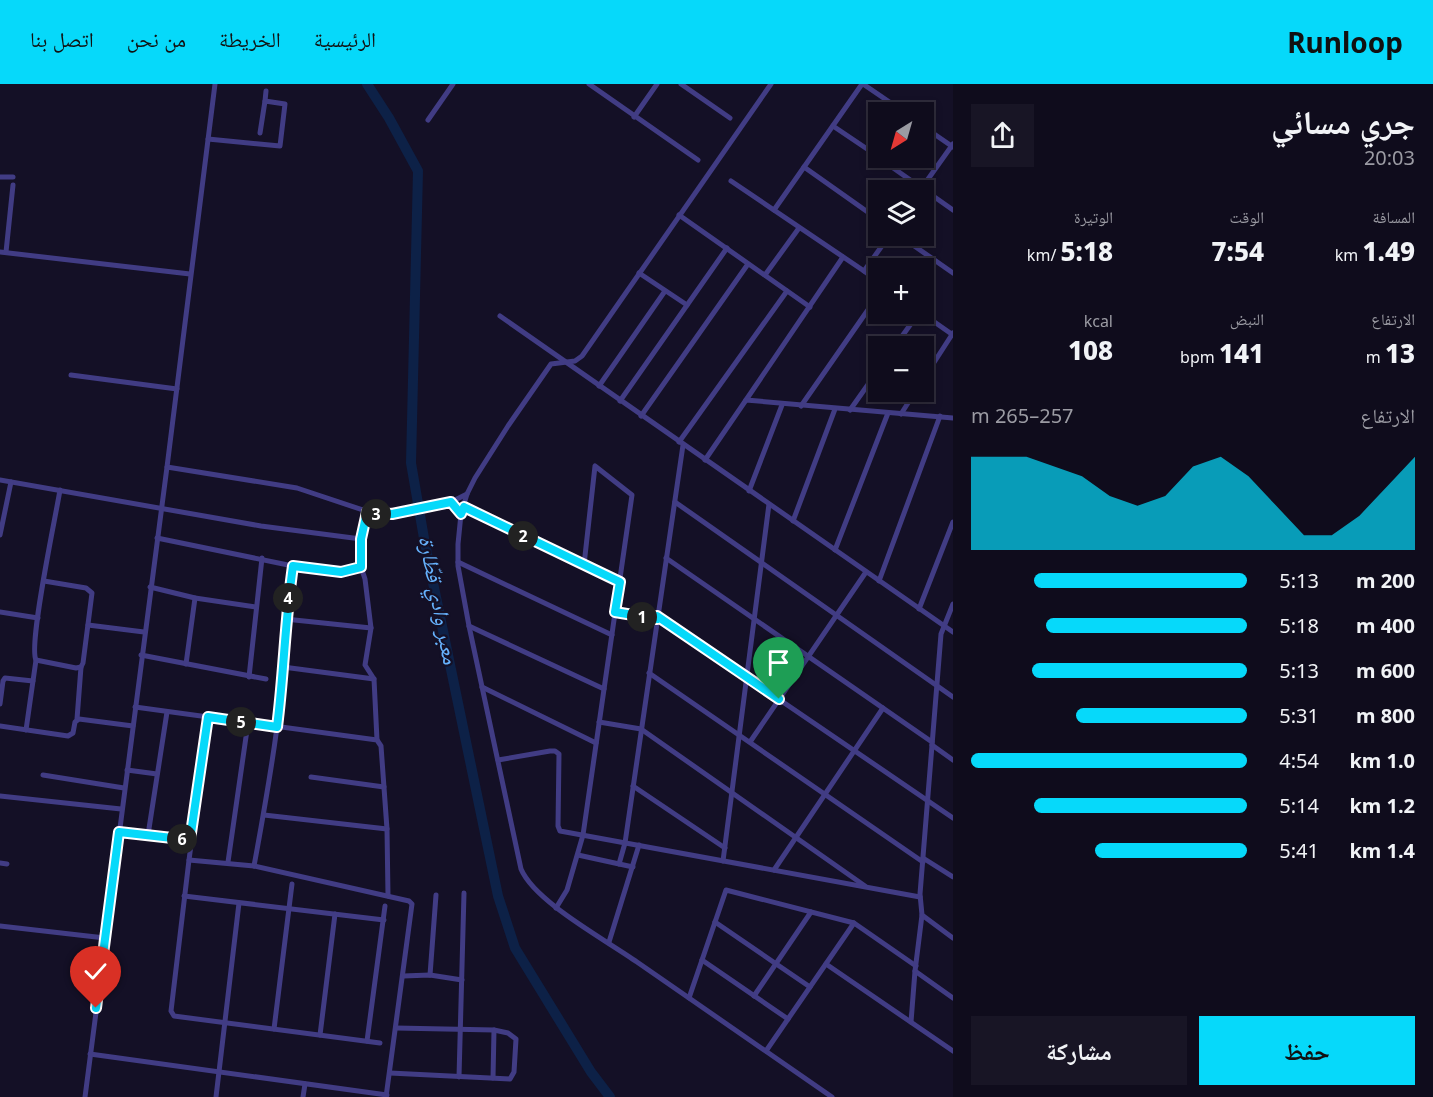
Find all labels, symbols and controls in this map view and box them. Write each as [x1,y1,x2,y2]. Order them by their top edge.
text: Runloop [1287,23,1403,61]
text: اتصل بنا [30,25,94,53]
text: من نحن [127,25,186,53]
text: الخريطة [219,25,281,53]
text: الرئيسية [314,25,376,53]
text: جري مسائي [1271,99,1415,144]
north arrow [868,102,934,168]
map controls [868,102,934,402]
button: share [971,104,1034,167]
text: 20:03 [1364,144,1415,171]
button: layers [868,180,934,246]
text: الوتيرة [1074,206,1113,228]
text: الوقت [1230,206,1264,228]
text: المسافة [1373,206,1415,228]
text: 5:18 [1061,233,1113,269]
text: 7:54 [1212,233,1264,269]
text: 1.49 [1363,233,1415,269]
text: /km [1027,244,1061,266]
text: km [1335,244,1363,266]
button: + [868,258,934,324]
text: النبض [1230,308,1264,330]
text: الارتفاع [1371,308,1415,330]
text: kcal [1084,310,1113,332]
text: 108 [1068,332,1113,368]
text: 141 [1219,335,1264,371]
text: 13 [1385,335,1415,371]
button: − [868,336,934,402]
text: bpm [1180,346,1219,368]
text: m [1366,346,1385,368]
text: 257–265 m [971,402,1074,429]
text: الارتفاع [1360,402,1415,429]
pin: 3 [361,499,391,529]
text: 3 [371,503,381,525]
pin: 2 [508,521,538,551]
text: 2 [518,525,528,547]
water label: معبر وادي قطّارة [409,533,467,667]
text: 5:13 [1279,567,1319,594]
text: 200 m [1356,567,1415,594]
pin: 4 [273,583,303,613]
text: 4 [283,587,293,609]
pin: 1 [627,602,657,632]
text: 1 [637,606,647,628]
text: 5:18 [1279,612,1319,639]
text: 400 m [1356,612,1415,639]
pin [753,637,804,699]
icon: arrive [762,646,795,679]
text: 5:13 [1279,657,1319,684]
text: 600 m [1356,657,1415,684]
text: 5:31 [1279,702,1319,729]
text: 800 m [1356,702,1415,729]
pin: 5 [226,707,256,737]
text: 5 [236,711,246,733]
text: 4:54 [1279,747,1319,774]
text: 1.0 km [1349,747,1415,774]
text: 5:14 [1279,792,1319,819]
text: 1.2 km [1349,792,1415,819]
pin: 6 [167,824,197,854]
text: 6 [177,828,187,850]
text: 5:41 [1279,837,1319,864]
text: 1.4 km [1349,837,1415,864]
pin [70,946,121,1008]
icon: check [79,955,112,988]
button: مشاركة [971,1016,1187,1085]
button: حفظ [1199,1016,1415,1085]

